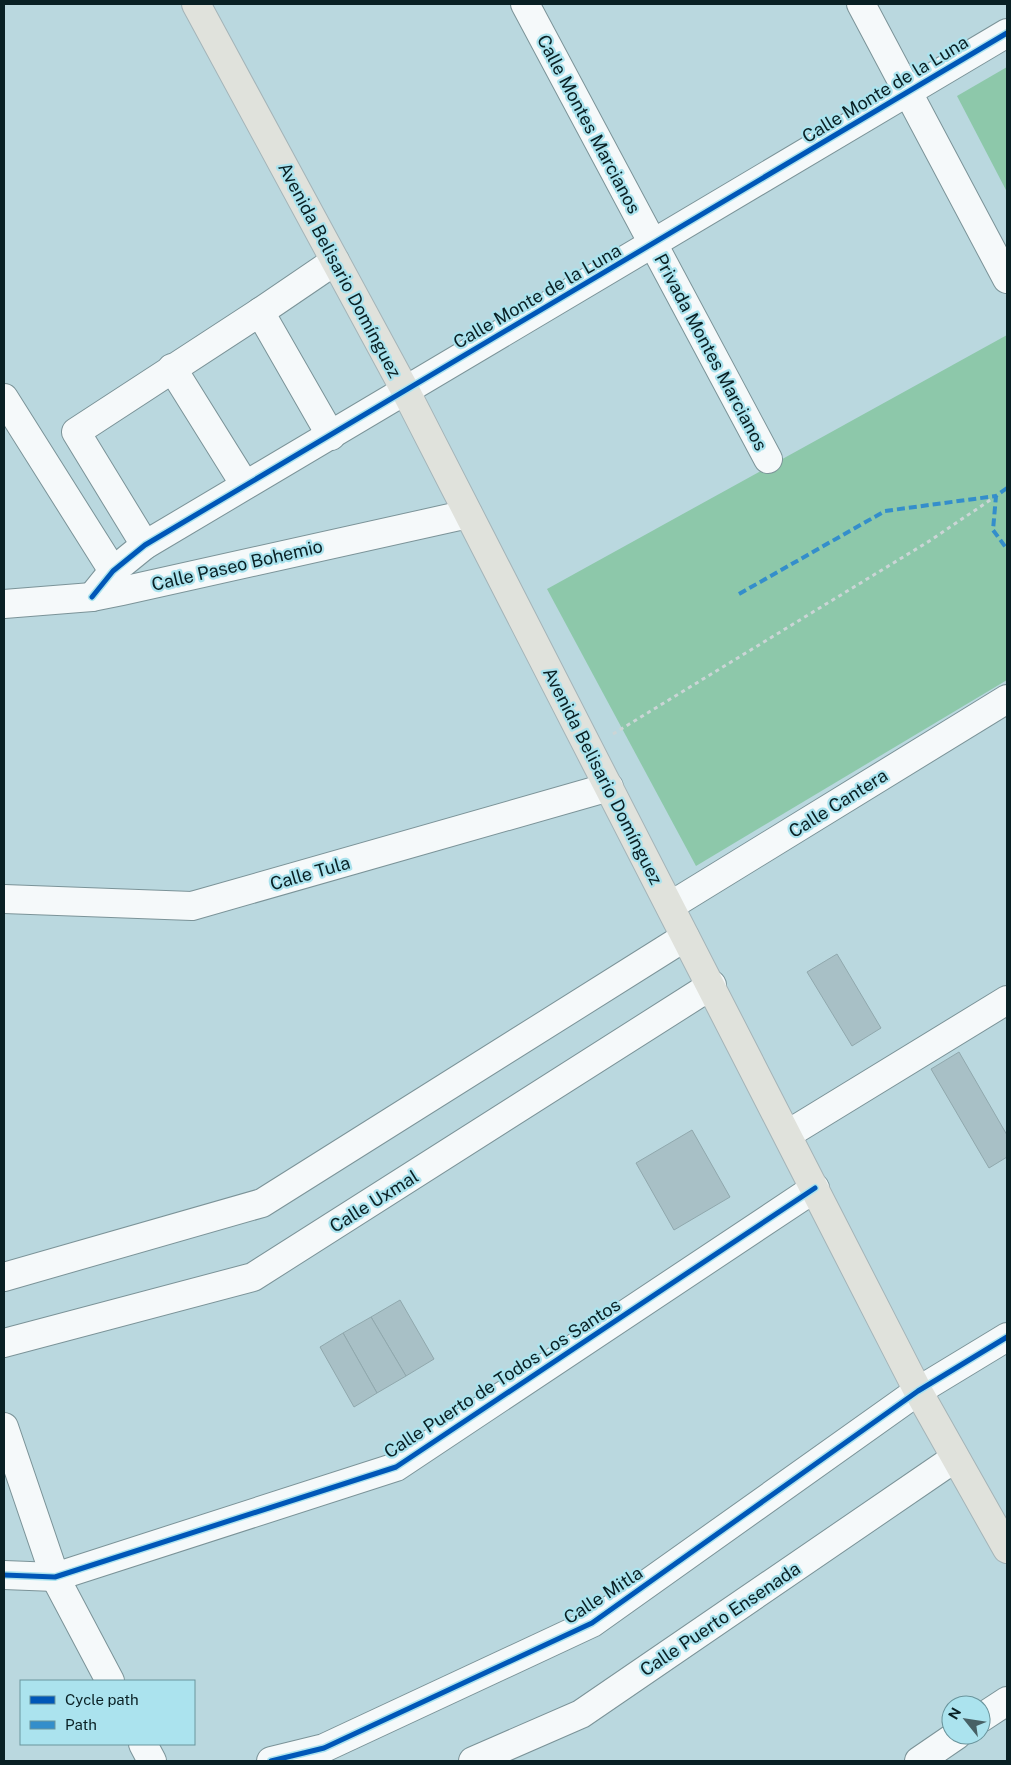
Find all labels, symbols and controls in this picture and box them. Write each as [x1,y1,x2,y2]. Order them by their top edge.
street label: Calle Montes Marcianos [533,31,645,217]
street label: Calle Monte de la Luna [798,31,972,147]
street label: Avenida Belisario Domínguez [274,159,406,381]
street label: Calle Monte de la Luna [449,239,625,353]
street label: Privada Montes Marcianos [650,250,772,454]
street label: Calle Paseo Bohemio [149,535,325,595]
street label: Avenida Belisario Domínguez [539,664,667,888]
street label: Calle Cantera [785,764,891,842]
street label: Calle Tula [267,852,353,894]
street label: Calle Uxmal [326,1165,422,1237]
street label: Calle Puerto de Todos Los Santos [380,1294,624,1462]
street label: Calle Puerto Ensenada [636,1558,804,1680]
street label: Calle Mitla [560,1562,646,1628]
legend [20,1680,195,1745]
text: Cycle path [65,1691,139,1708]
north arrow [941,1695,991,1745]
text: N [945,1705,964,1722]
text: Path [65,1716,97,1733]

